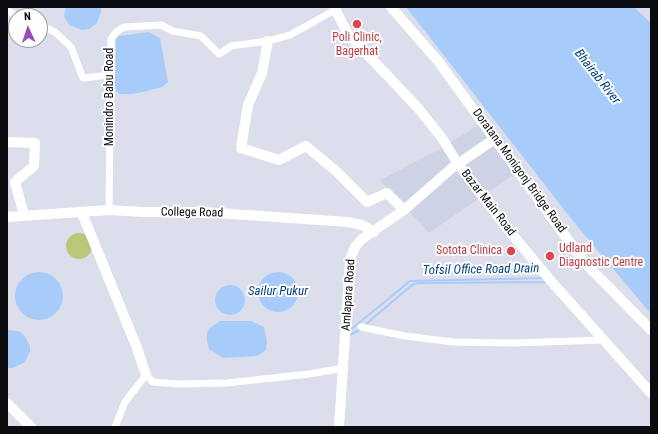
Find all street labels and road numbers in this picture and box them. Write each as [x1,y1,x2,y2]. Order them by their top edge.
street label: Monindro Babu Road [103,48,117,146]
street label: Doratana Monigonj Bridge Road [469,106,569,236]
street label: Bazar Main Road [458,167,518,239]
street label: College Road [161,205,223,221]
street label: Amlapara Road [339,259,359,331]

